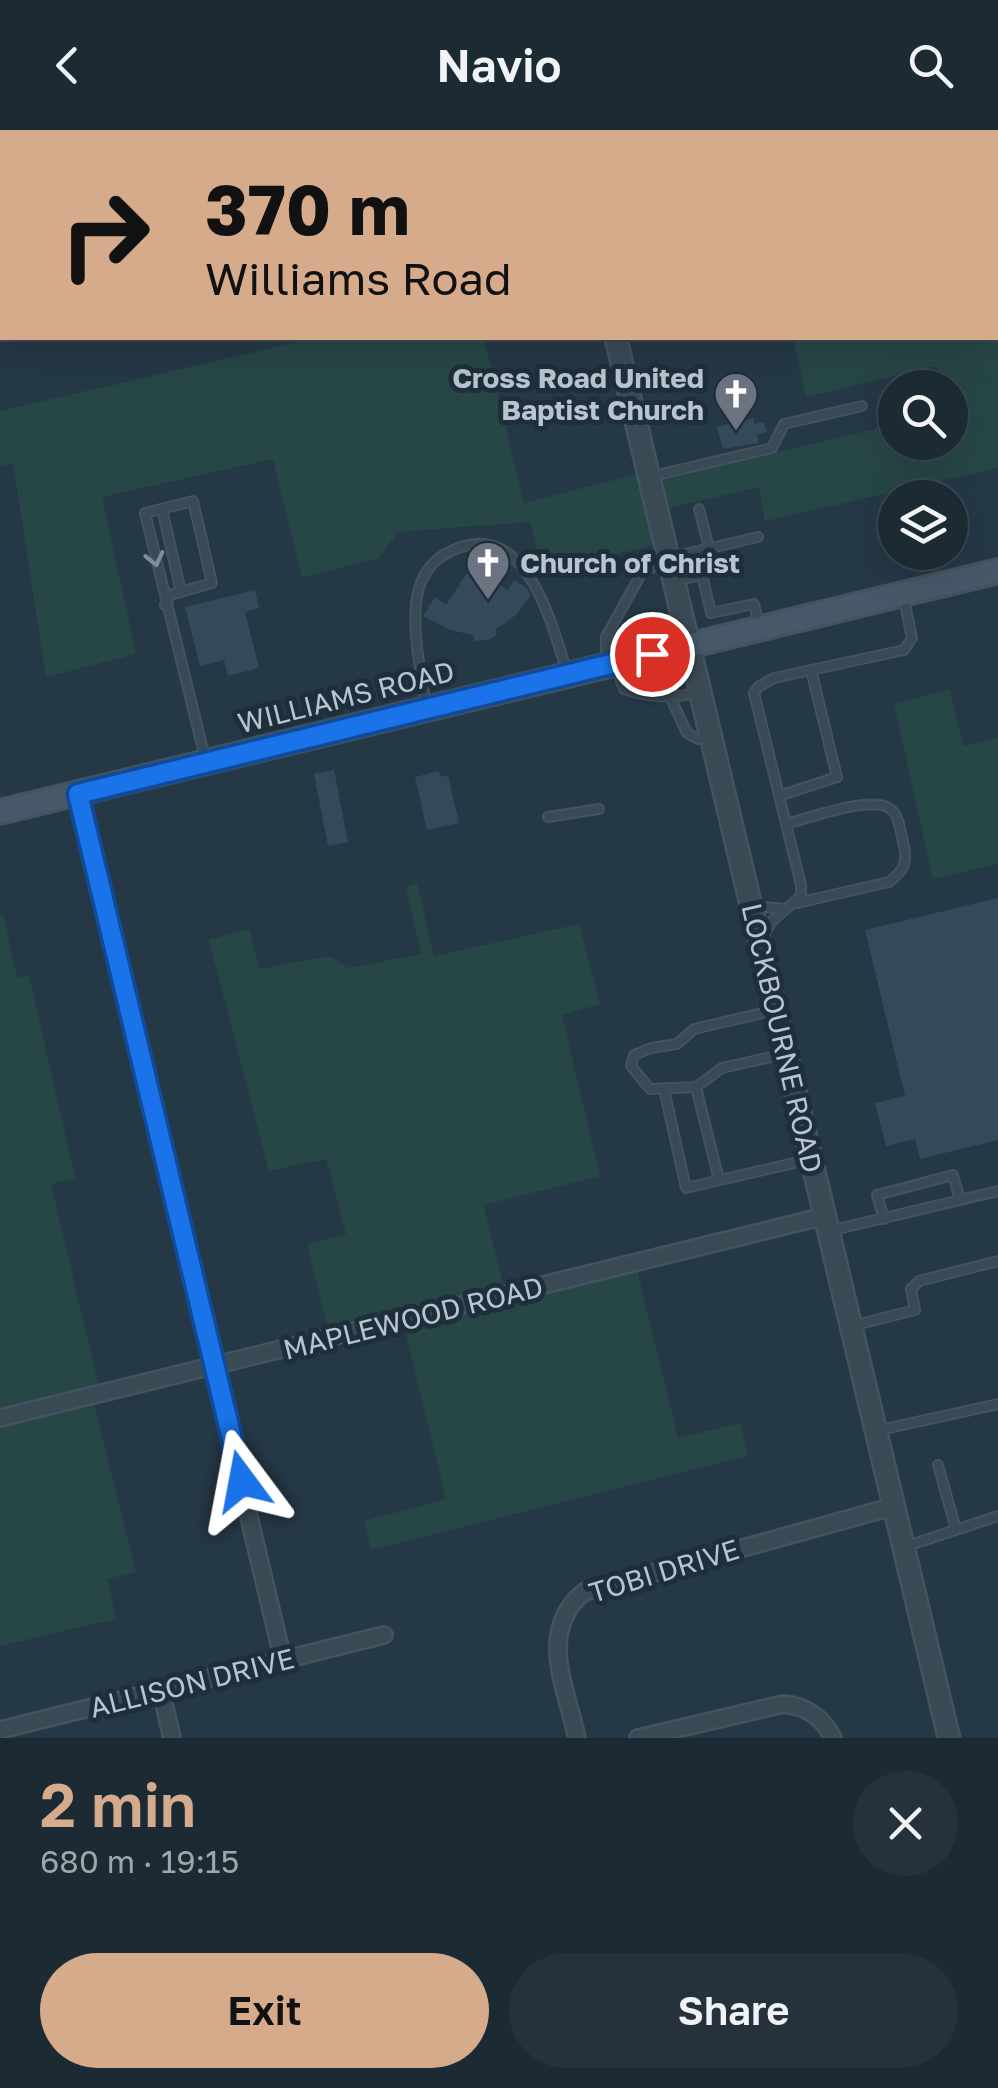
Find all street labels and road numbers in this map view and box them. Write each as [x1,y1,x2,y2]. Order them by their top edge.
street label: WILLIAMS ROAD [234,654,457,739]
street label: LOCKBOURNE ROAD [735,900,830,1176]
street label: MAPLEWOOD ROAD [280,1269,546,1366]
street label: TOBI DRIVE [585,1532,743,1609]
street label: ALLISON DRIVE [86,1641,298,1724]

